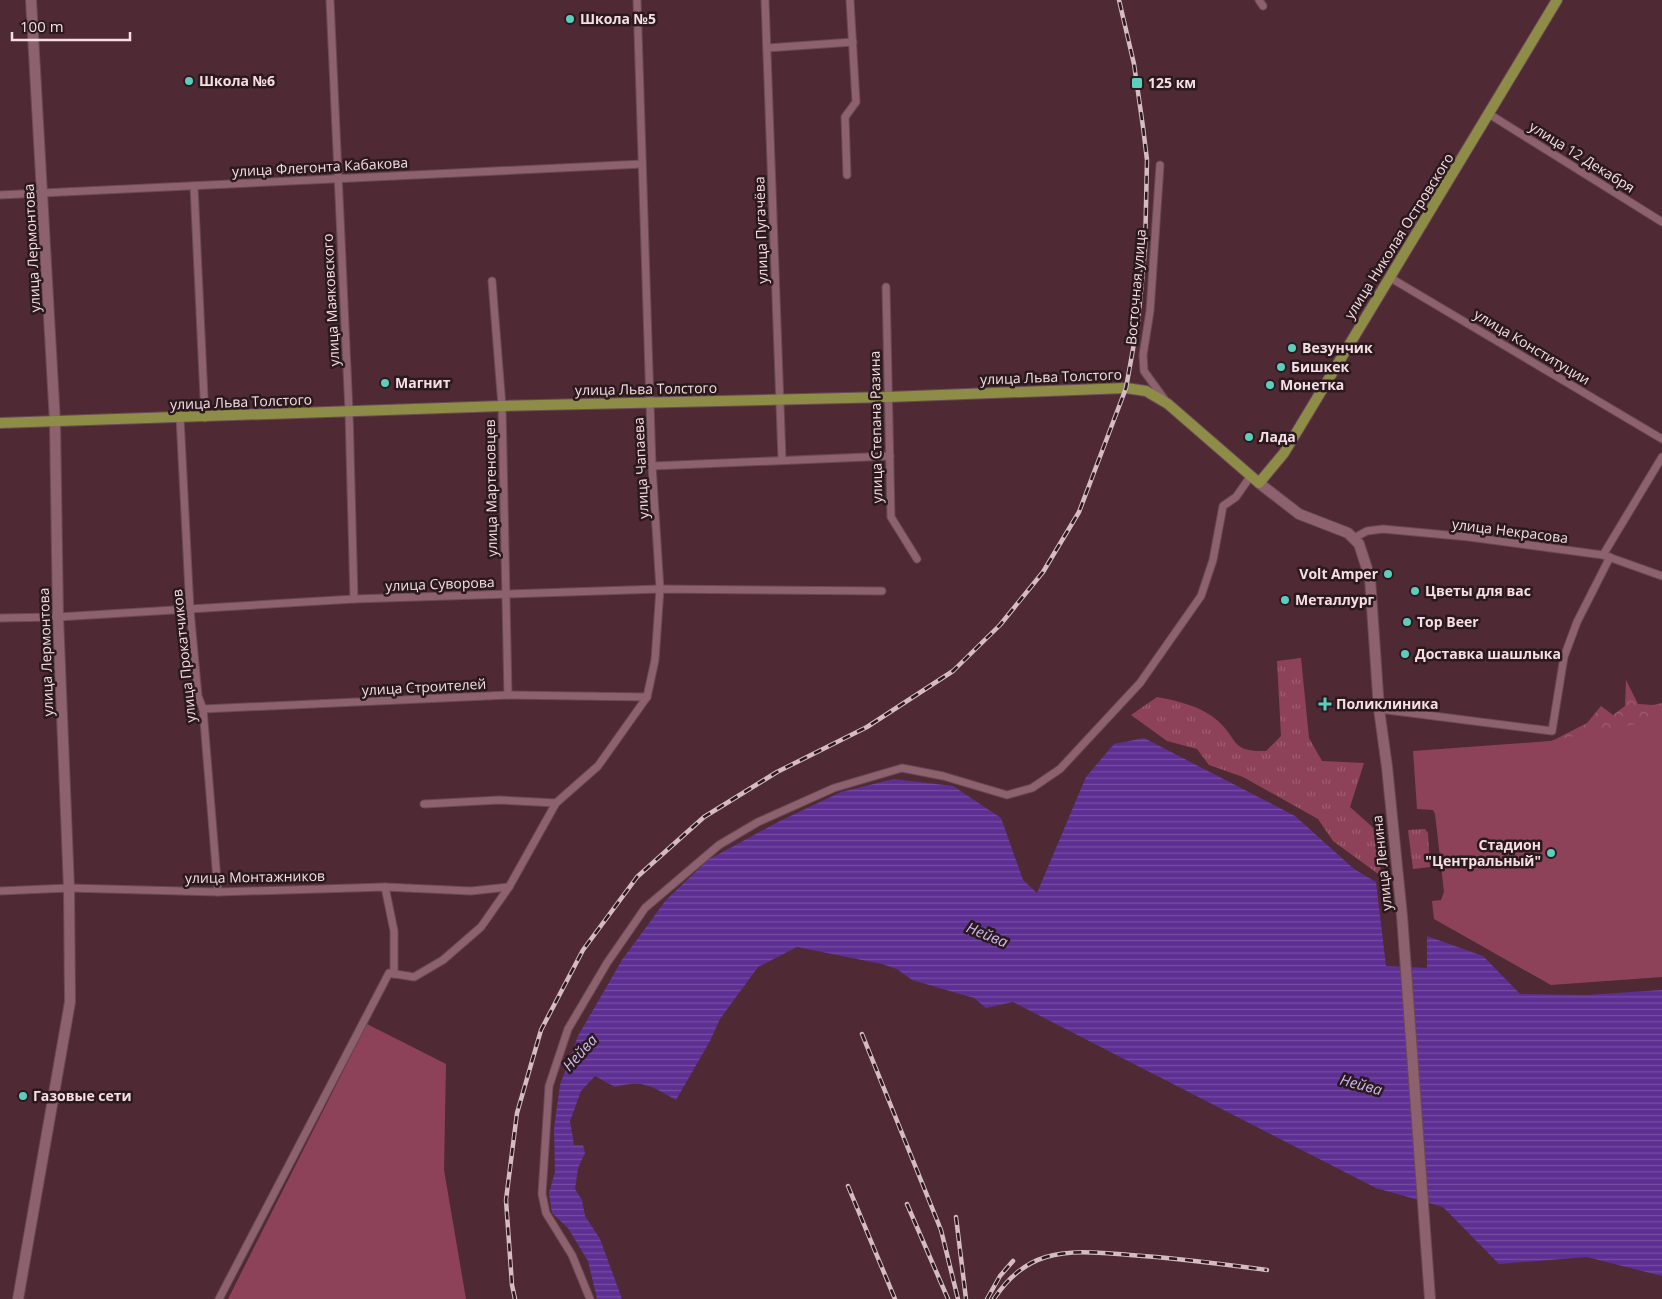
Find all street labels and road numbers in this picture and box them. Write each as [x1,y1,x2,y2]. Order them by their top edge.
street label: улица 12 Декабря [1526,116,1639,197]
street label: улица Николая Островского [1340,149,1458,322]
street label: улица Флегонта Кабакова [231,152,409,181]
street label: улица Пугачёва [749,176,772,284]
street label: улица Лермонтова [19,183,44,313]
street label: Восточная улица [1121,228,1150,346]
street label: улица Маяковского [318,233,343,367]
street label: улица Конституции [1471,304,1594,389]
street label: улица Степана Разина [865,351,886,503]
street label: улица Льва Толстого [980,365,1122,388]
street label: улица Льва Толстого [575,378,717,399]
street label: улица Льва Толстого [170,390,312,413]
street label: улица Чапаева [628,417,653,519]
street label: улица Мартеновцев [480,419,501,557]
street label: улица Некрасова [1451,514,1569,547]
street label: улица Суворова [385,572,495,595]
street label: улица Лермонтова [34,587,57,717]
street label: улица Прокатчиков [167,588,200,724]
street label: улица Строителей [361,674,487,699]
street label: улица Ленина [1367,814,1396,912]
street label: улица Монтажников [185,866,325,887]

